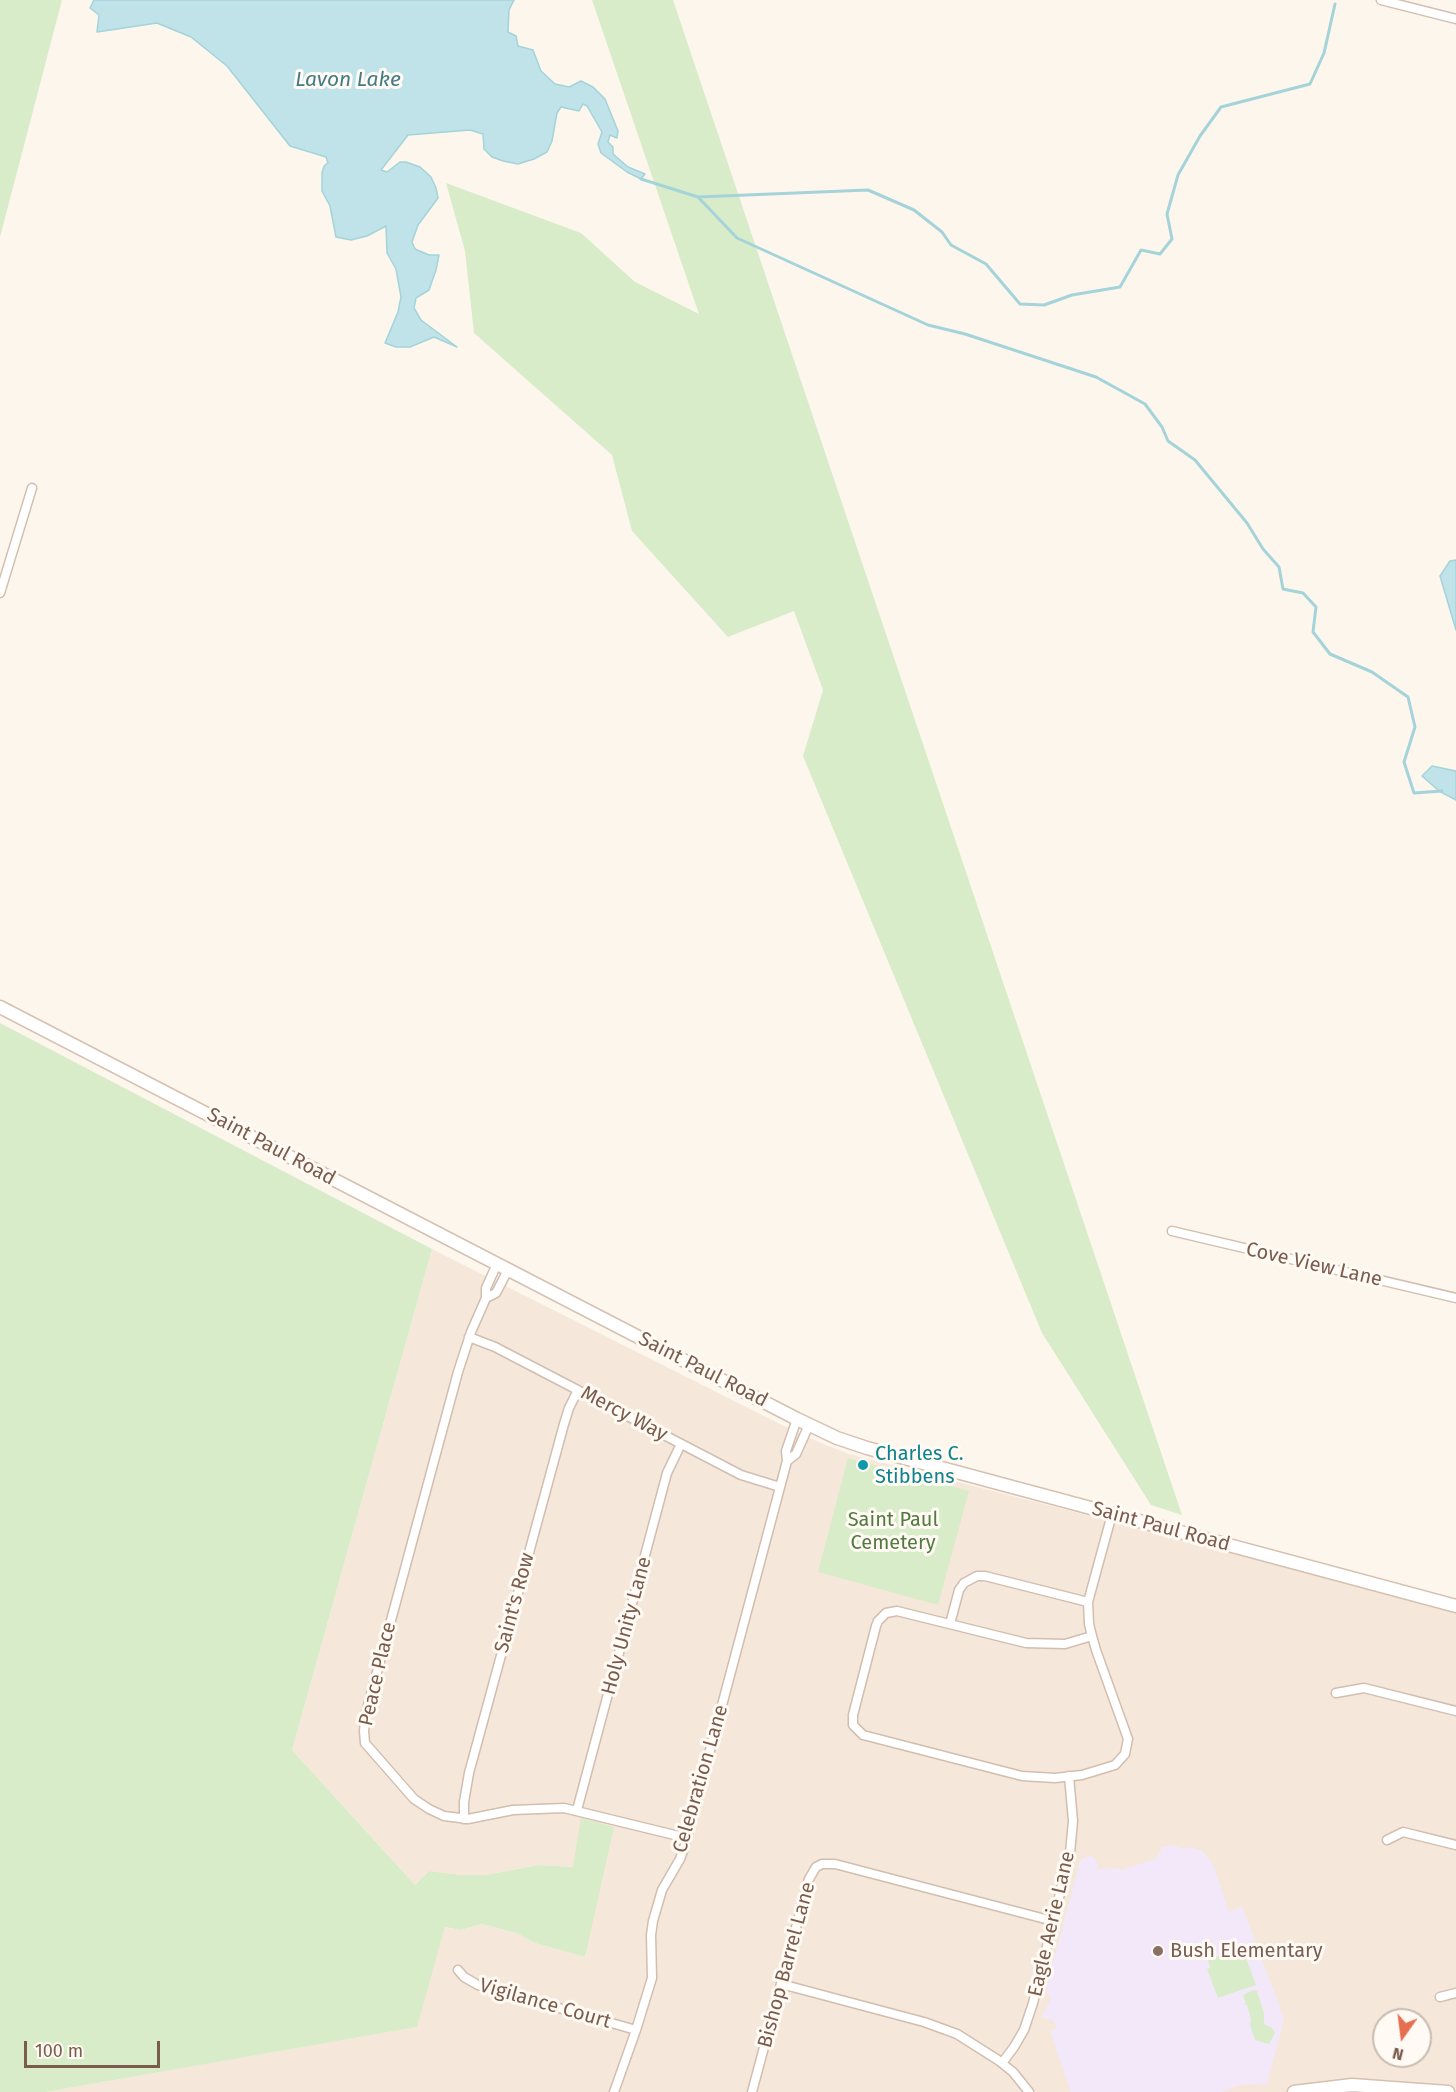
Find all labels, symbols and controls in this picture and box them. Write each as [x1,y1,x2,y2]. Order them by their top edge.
water label: Lavon Lake [295,67,401,93]
street label: Saint Paul Road [203,1103,339,1191]
street label: Cove View Lane [1244,1238,1384,1292]
street label: Saint Paul Road [634,1327,772,1413]
street label: Mercy Way [577,1381,671,1447]
place label: Charles C. Stibbens [875,1442,964,1489]
marker: Charles C. Stibbens [856,1458,870,1472]
street label: Saint Paul Road [1089,1497,1233,1557]
park label: Saint Paul Cemetery [848,1508,938,1555]
street label: Saint's Row [490,1550,540,1656]
street label: Holy Unity Lane [597,1554,657,1698]
street label: Peace Place [354,1620,402,1728]
street label: Celebration Lane [668,1702,734,1856]
street label: Eagle Aerie Lane [1024,1849,1080,1999]
street label: Bishop Barrel Lane [753,1879,821,2051]
place label: Bush Elementary [1170,1939,1323,1963]
marker: Bush Elementary [1151,1944,1165,1958]
street label: Vigilance Court [477,1974,613,2034]
north arrow [1372,2008,1432,2068]
scale bar [27,2029,164,2067]
text: 100 m [35,2040,83,2062]
text: N [1391,2044,1405,2065]

